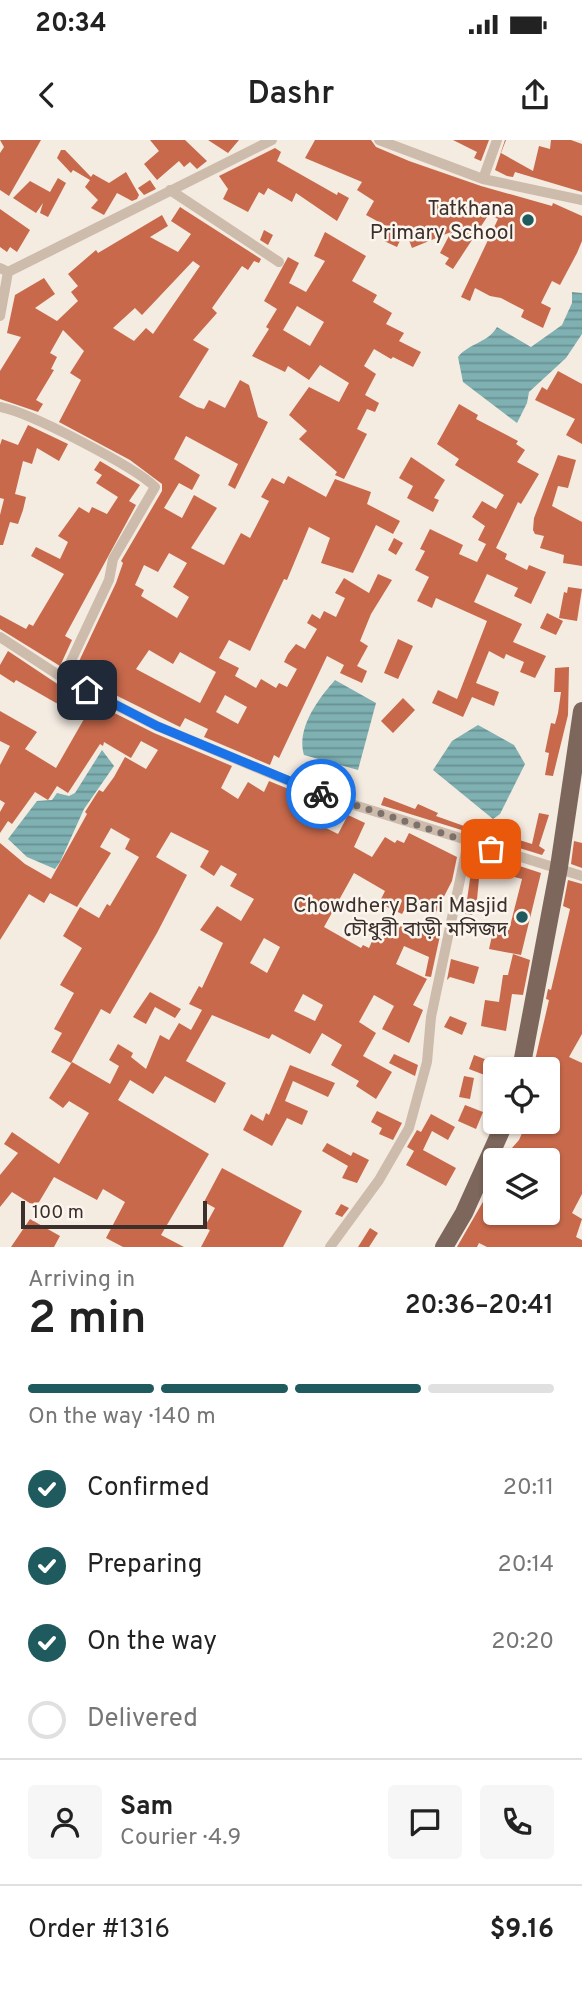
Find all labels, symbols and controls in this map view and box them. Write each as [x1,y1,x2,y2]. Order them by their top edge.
text: 20:34 [35,8,107,41]
text: Dashr [248,75,334,115]
icon: back [28,76,66,114]
icon: share [516,76,554,114]
place label: Tatkhana Primary School [370,196,514,247]
marker: Tatkhana Primary School [520,212,536,228]
pin [57,660,117,720]
icon: home [68,671,106,709]
courier [286,759,356,829]
icon: bike [302,775,340,813]
pin [461,819,521,879]
icon: bag [472,830,510,868]
place label: Chowdhery Bari Masjid চৌধুরী বাড়ী মসিজদ [293,893,508,944]
marker: Chowdhery Bari Masjid চৌধুরী বাড়ী মসিজদ [514,909,530,925]
map controls [483,1057,560,1225]
button: locate [483,1057,560,1134]
button: layers [483,1148,560,1225]
scale bar [21,1198,206,1230]
text: 100 m [32,1201,84,1225]
text: Arriving in [28,1266,135,1295]
text: 20:36–20:41 [405,1290,554,1323]
text: 2 min [28,1291,147,1350]
text: On the way · 140 m [28,1403,216,1432]
icon: check [28,1470,66,1508]
text: Confirmed [87,1472,210,1505]
text: 20:11 [503,1474,554,1503]
icon: check [28,1547,66,1585]
text: Preparing [87,1549,202,1582]
text: 20:14 [498,1551,554,1580]
icon: check [28,1624,66,1662]
text: On the way [87,1626,217,1659]
text: 20:20 [491,1628,554,1657]
text: Delivered [87,1703,198,1736]
button: person [28,1785,102,1859]
button: chat [388,1785,462,1859]
button: phone [480,1785,554,1859]
text: Sam [120,1791,173,1824]
text: Courier · 4.9 [120,1824,241,1853]
text: Order #1316 [28,1914,170,1947]
text: $9.16 [490,1914,554,1947]

